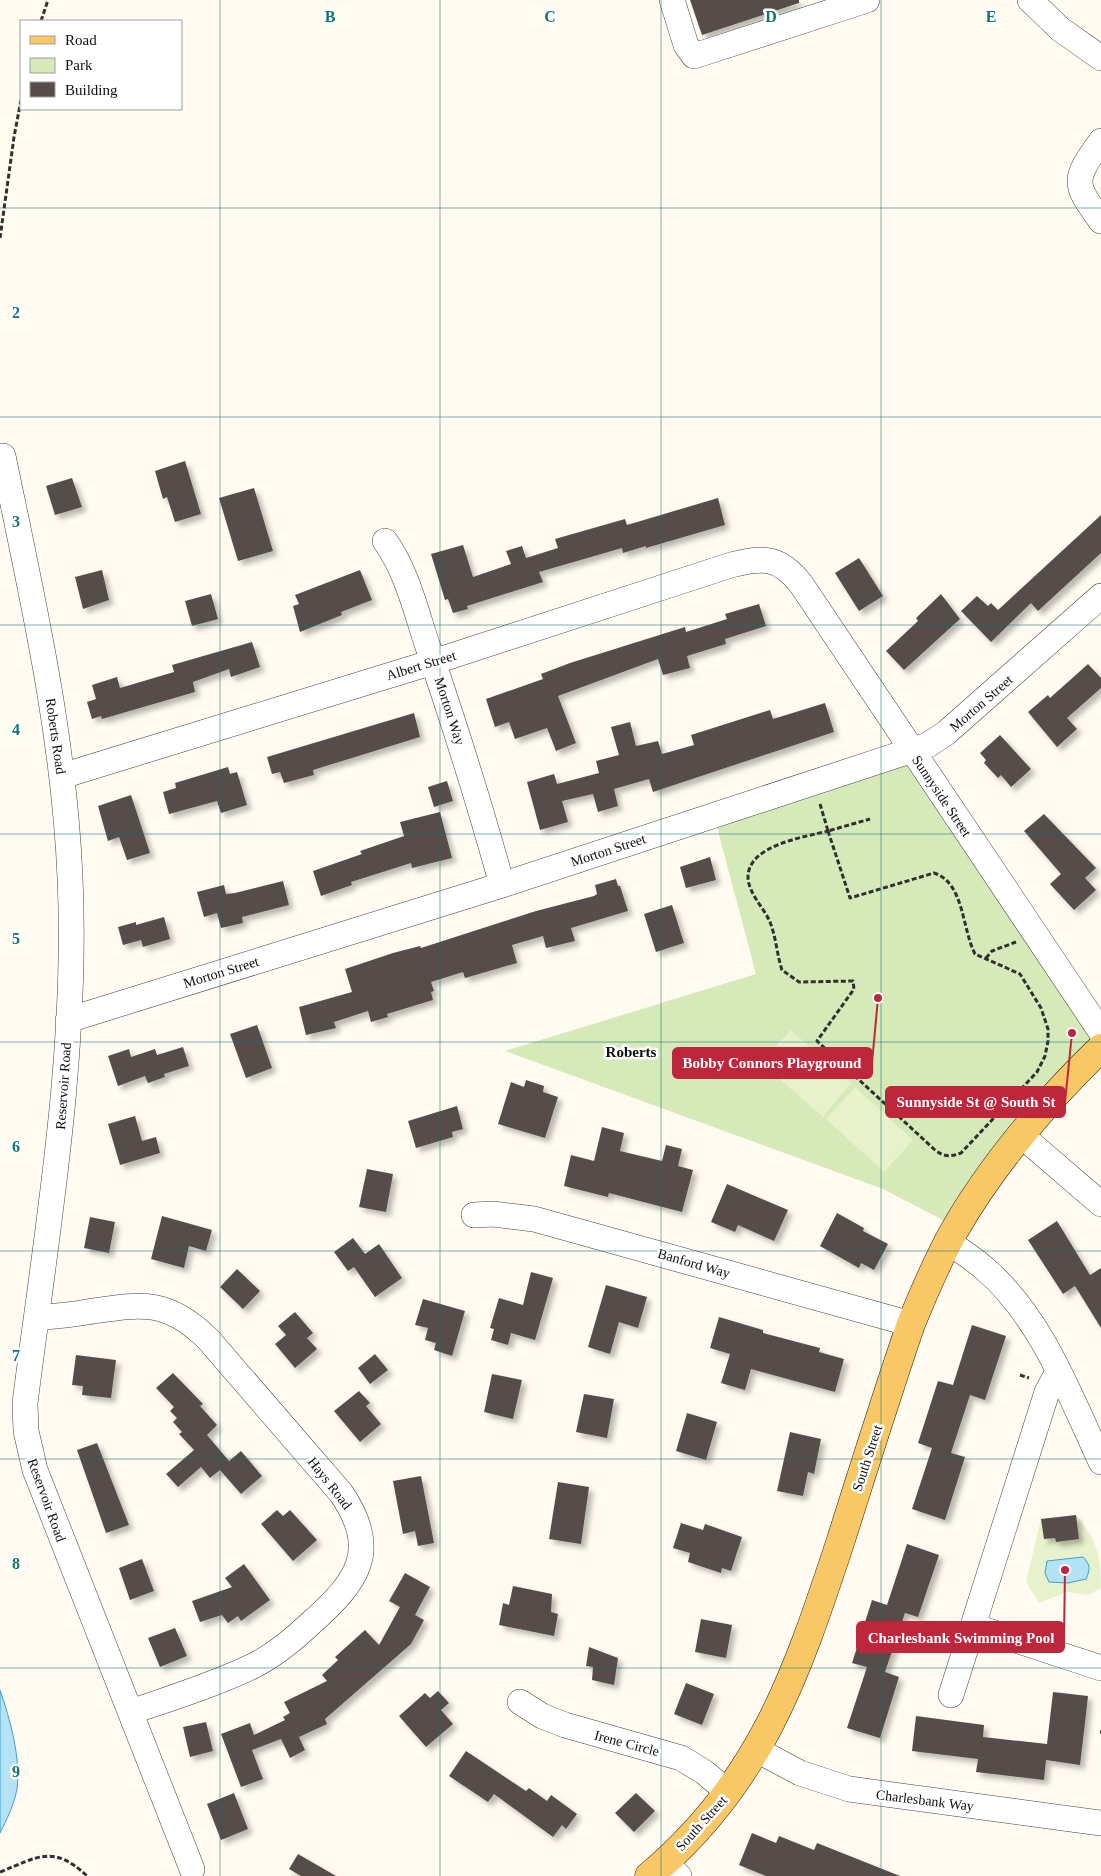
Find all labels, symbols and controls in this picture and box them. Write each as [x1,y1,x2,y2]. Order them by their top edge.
text: B [325,8,336,25]
text: C [544,8,556,25]
text: D [765,8,777,25]
text: E [986,8,996,25]
legend [20,20,182,110]
text: Road [65,32,97,48]
text: Park [65,57,93,73]
text: Building [65,82,118,98]
text: 2 [12,304,20,321]
text: 3 [12,513,20,530]
street label: Albert Street [385,648,458,683]
street label: Morton Street [947,672,1016,735]
street label: Morton Way [431,675,468,747]
street label: Roberts Road [43,697,68,775]
text: 4 [12,721,20,738]
street label: Sunnyside Street [909,753,974,840]
street label: Morton Street [569,831,648,870]
text: 5 [12,930,20,947]
street label: Morton Street [182,954,261,991]
street label: Reservoir Road [53,1042,74,1130]
district label: Roberts [606,1044,657,1060]
callout: Bobby Connors Playground [673,1048,872,1078]
text: Bobby Connors Playground [683,1055,862,1071]
callout: Sunnyside St @ South St [886,1087,1065,1117]
text: Sunnyside St @ South St [896,1094,1056,1110]
text: 6 [12,1138,20,1155]
street label: Banford Way [656,1246,732,1281]
text: 7 [12,1347,20,1364]
street label: South Street [850,1423,885,1493]
street label: Hays Road [305,1454,355,1512]
street label: Reservoir Road [25,1457,69,1544]
text: 8 [12,1555,20,1572]
callout: Charlesbank Swimming Pool [857,1622,1064,1652]
text: Charlesbank Swimming Pool [868,1630,1054,1646]
street label: Irene Circle [593,1728,661,1759]
text: 9 [12,1763,20,1780]
street label: Charlesbank Way [875,1787,975,1814]
street label: South Street [673,1793,730,1854]

